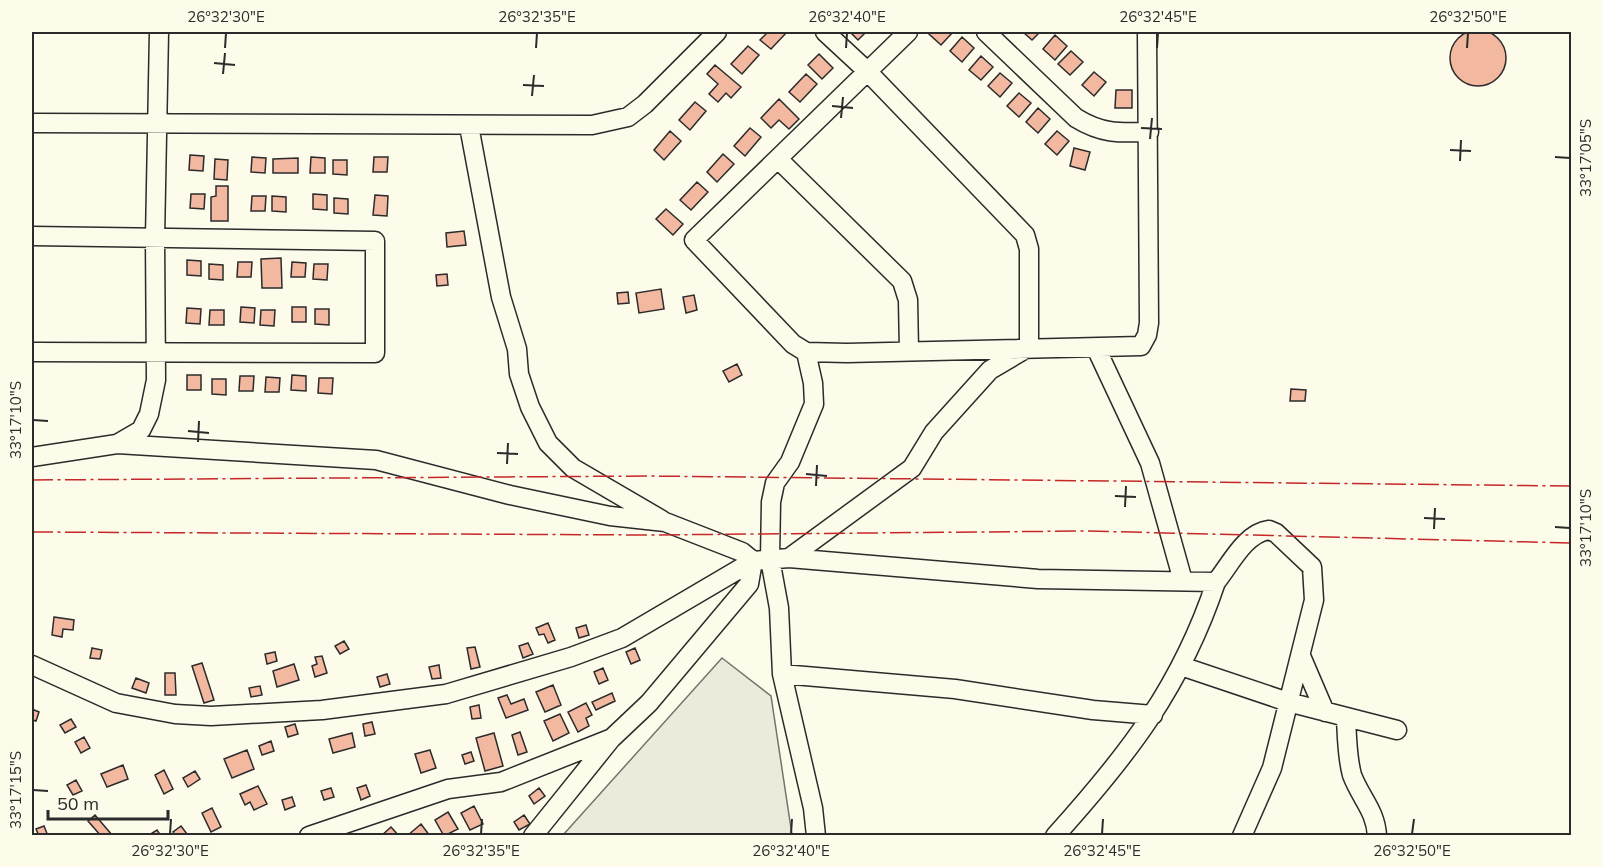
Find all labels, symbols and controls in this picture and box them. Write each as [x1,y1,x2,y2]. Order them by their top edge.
text: 26°32'30"E [187,7,265,26]
text: 26°32'35"E [498,7,576,26]
text: 26°32'40"E [808,7,886,26]
text: 26°32'45"E [1119,7,1197,26]
text: 26°32'50"E [1429,7,1507,26]
text: 33°17'05"S [1576,119,1595,197]
text: 33°17'10"S [6,381,25,459]
text: 33°17'10"S [1576,489,1595,567]
text: 33°17'15"S [6,751,25,829]
scale bar [48,783,168,821]
text: 50 m [57,792,99,815]
text: 26°32'30"E [131,841,209,860]
text: 26°32'35"E [442,841,520,860]
text: 26°32'40"E [752,841,830,860]
text: 26°32'45"E [1063,841,1141,860]
text: 26°32'50"E [1373,841,1451,860]

